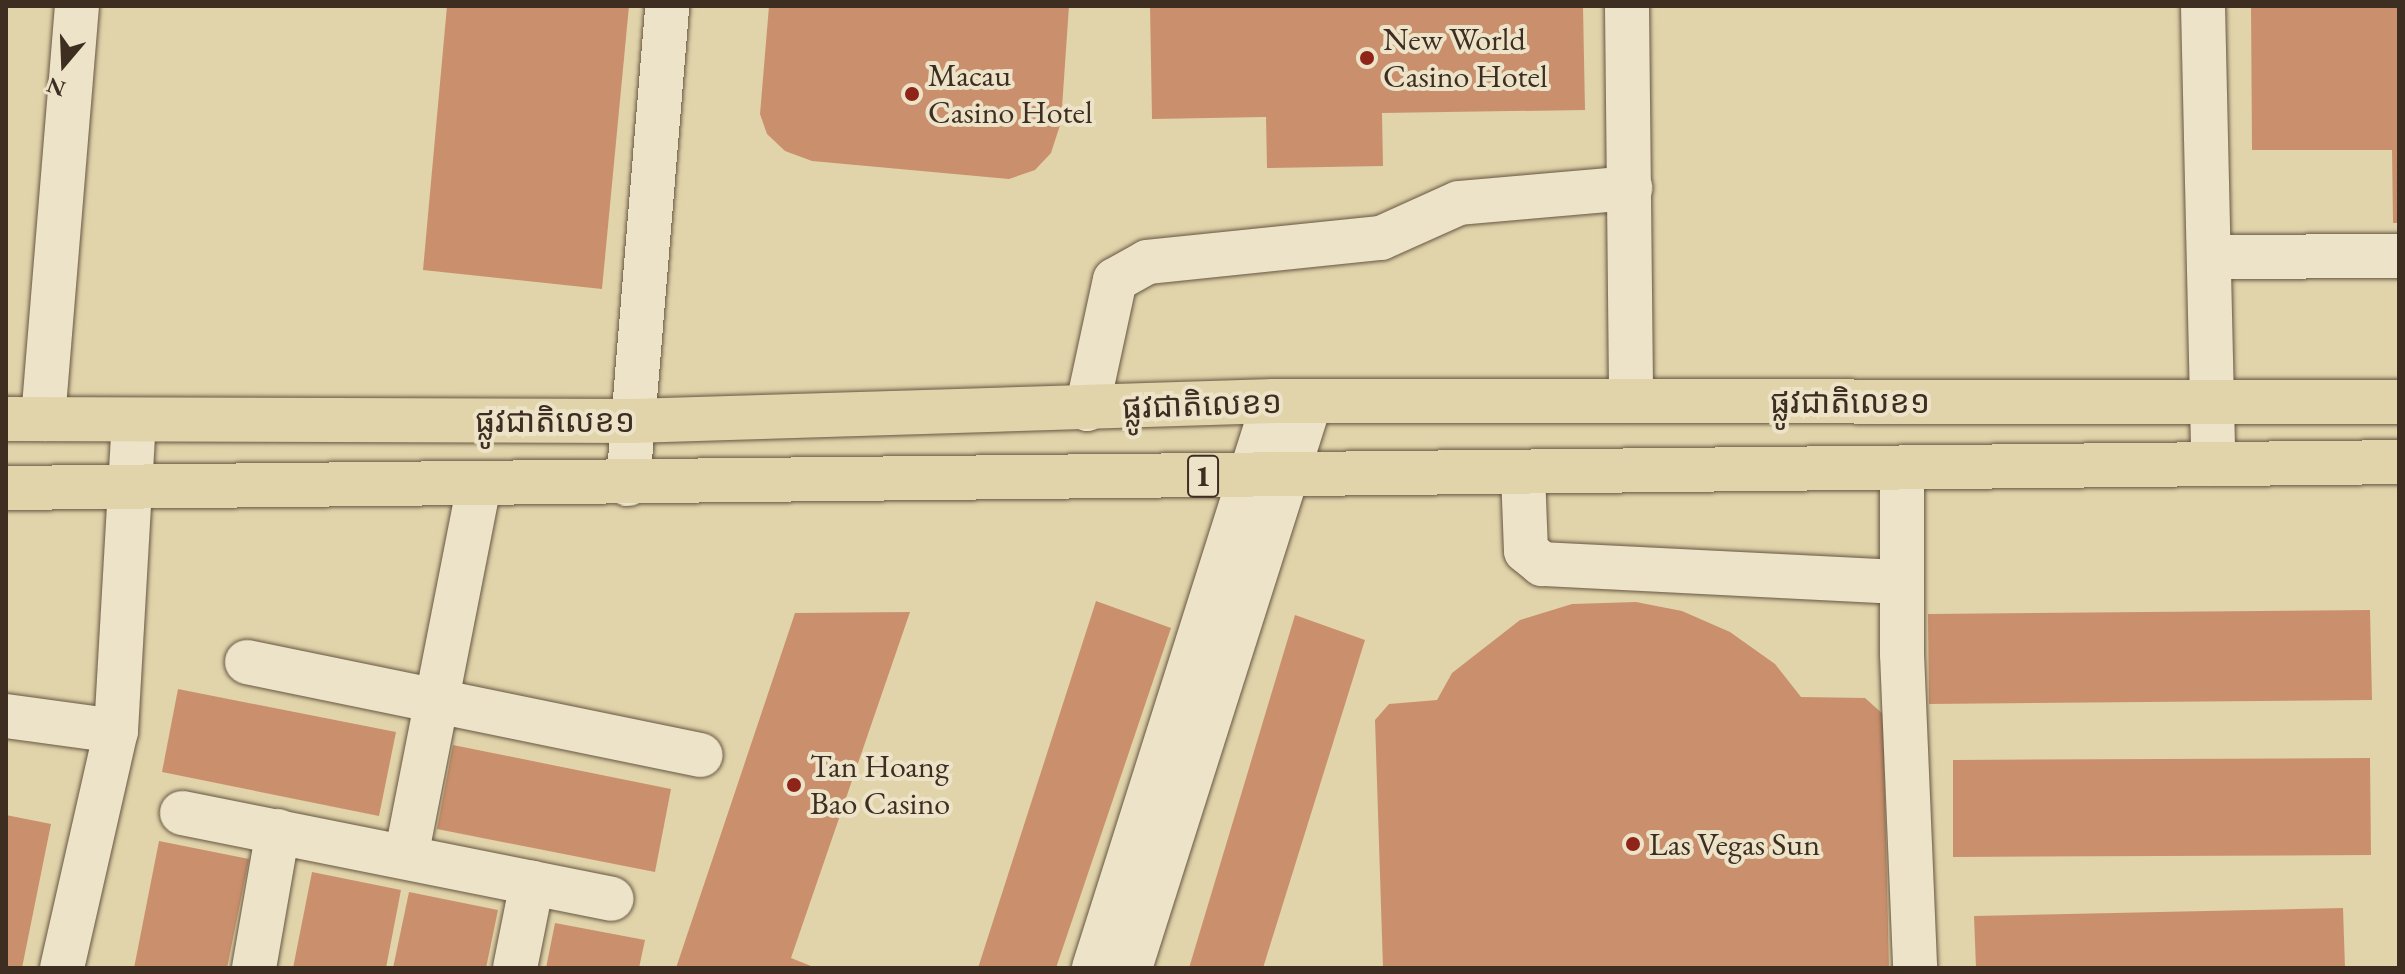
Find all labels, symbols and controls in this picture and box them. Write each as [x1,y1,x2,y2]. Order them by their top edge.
place label: New World Casino Hotel [1383,21,1548,96]
north arrow [24,24,104,104]
marker: New World Casino Hotel [1358,49,1376,67]
place label: Macau Casino Hotel [928,57,1093,132]
text: N [43,71,69,104]
marker: Macau Casino Hotel [903,85,921,103]
street label: ផ្លូវជាតិលេខ១ [1121,383,1283,427]
street label: ផ្លូវជាតិលេខ១ [1770,383,1930,421]
street label: ផ្លូវជាតិលេខ១ [475,402,635,440]
road number: 1 [1187,450,1219,502]
place label: Tan Hoang Bao Casino [810,748,950,823]
marker: Tan Hoang Bao Casino [785,776,803,794]
place label: Las Vegas Sun [1649,825,1820,863]
marker: Las Vegas Sun [1624,835,1642,853]

